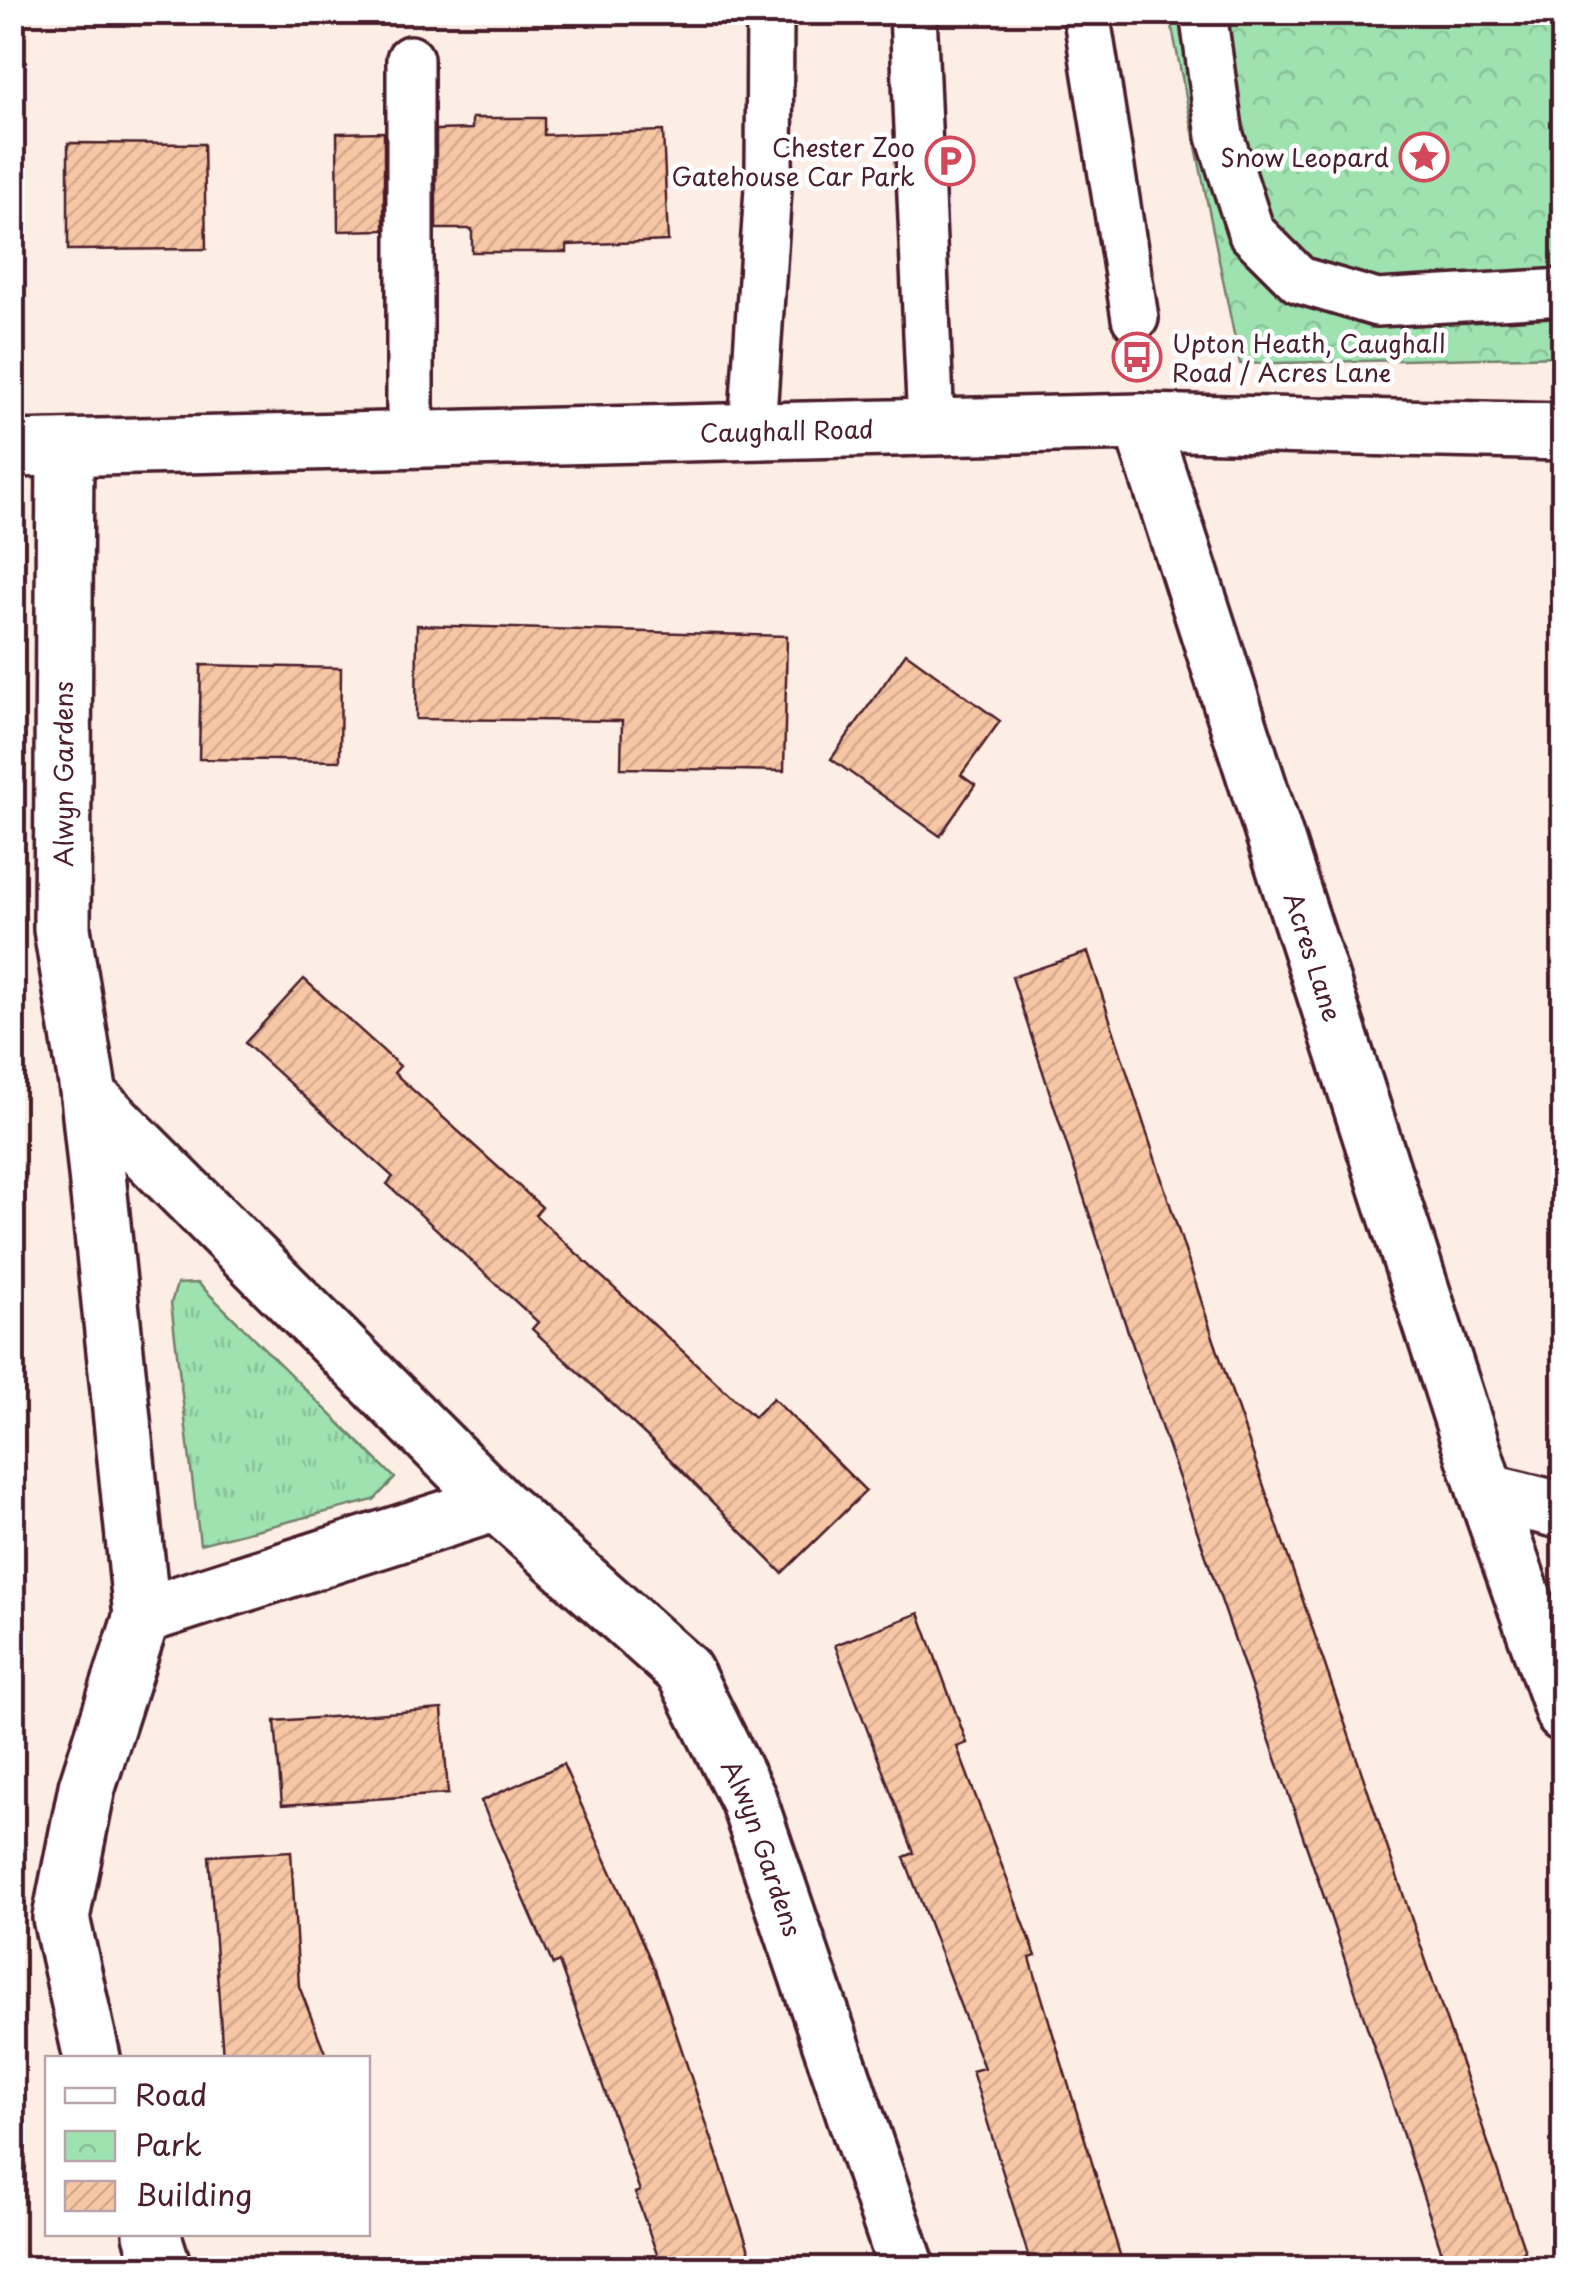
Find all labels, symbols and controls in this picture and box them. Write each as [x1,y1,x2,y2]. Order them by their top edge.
place label: Chester Zoo Gatehouse Car Park [671,128,915,195]
place icon: Snow Leopard [1398,131,1450,183]
parking icon: Chester Zoo Gatehouse Car Park [924,135,976,187]
place label: Snow Leopard [1220,138,1389,176]
place label: Upton Heath, Caughall Road / Acres Lane [1172,324,1445,391]
bus stop icon: Upton Heath, Caughall Road / Acres Lane [1111,331,1163,383]
street label: Caughall Road [699,409,874,452]
street label: Alwyn Gardens [44,681,82,867]
street label: Acres Lane [1275,887,1352,1027]
street label: Alwyn Gardens [712,1753,812,1942]
legend [45,2056,370,2236]
text: Road [135,2071,208,2116]
text: Park [135,2121,202,2166]
text: Building [135,2171,252,2216]

